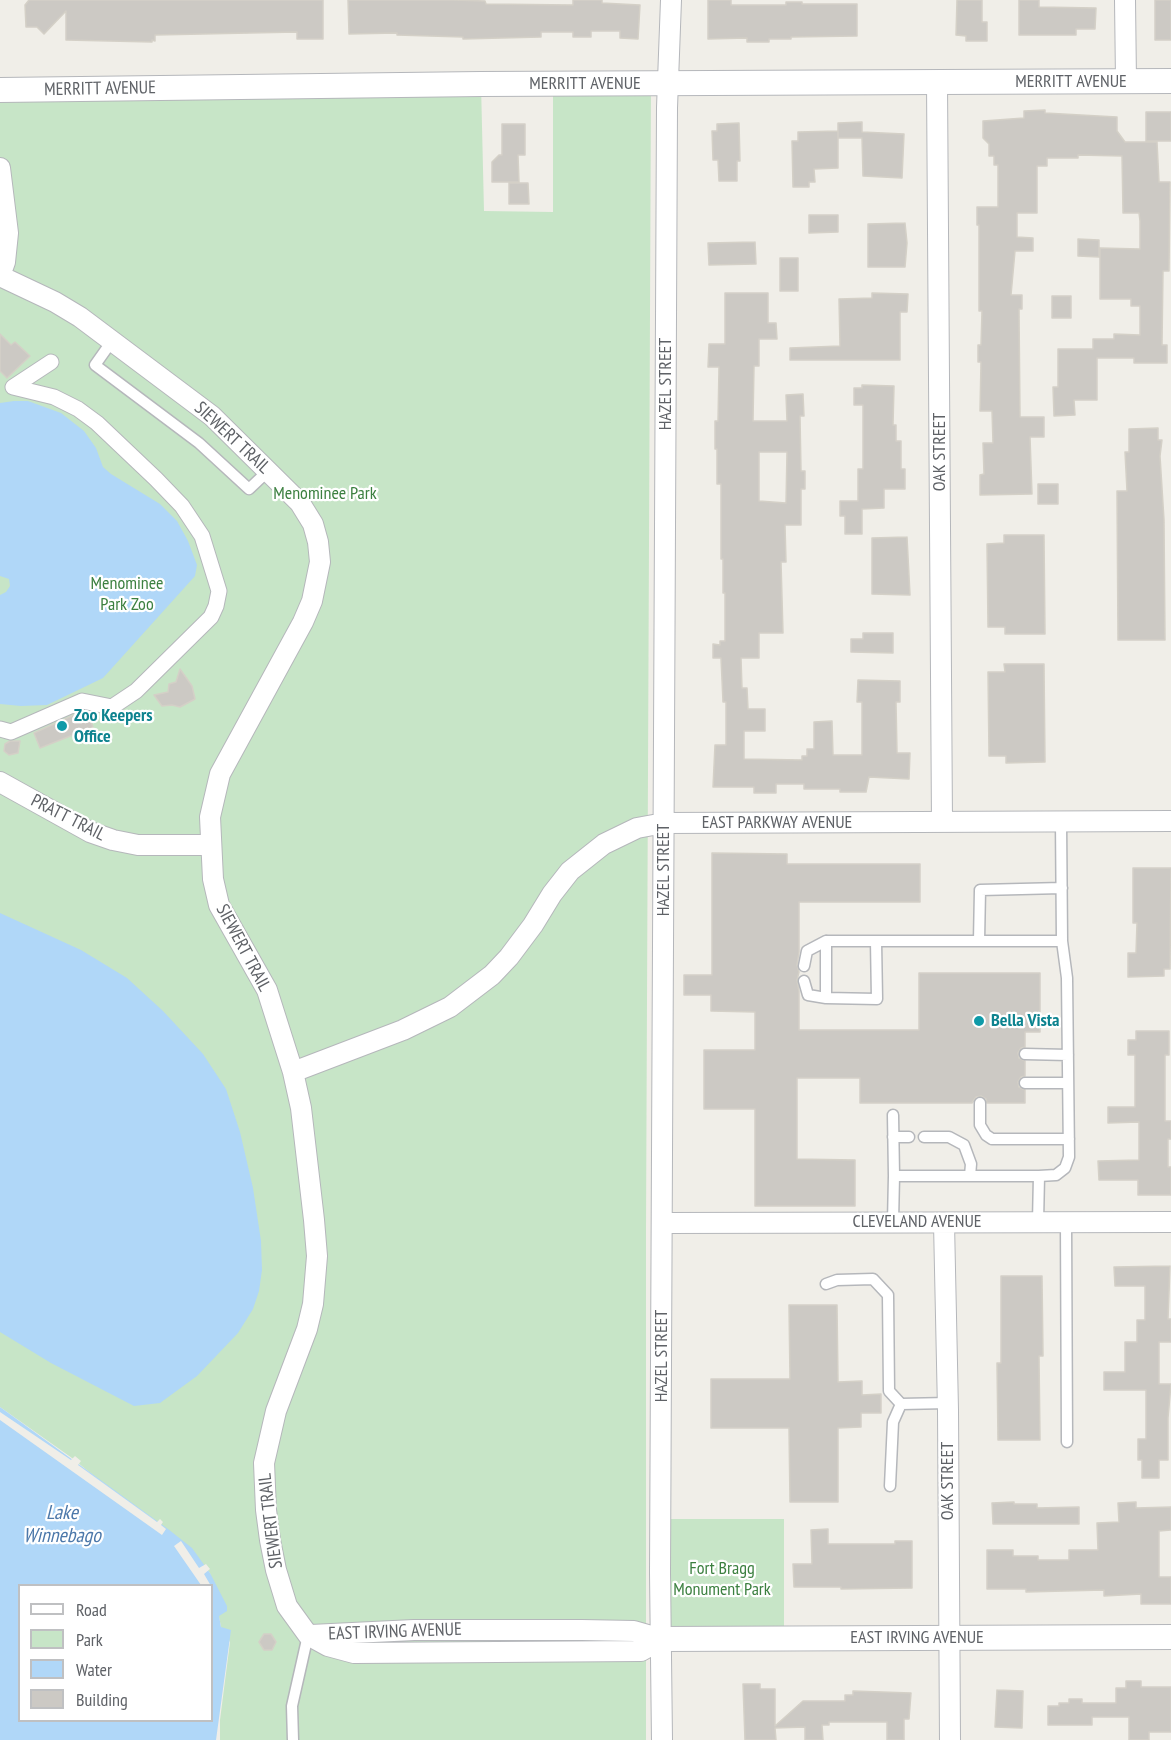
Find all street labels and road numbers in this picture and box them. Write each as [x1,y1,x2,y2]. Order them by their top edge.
street label: MERRITT AVENUE [1015,71,1127,93]
street label: MERRITT AVENUE [529,73,641,95]
street label: MERRITT AVENUE [44,77,156,101]
street label: HAZEL STREET [655,338,677,430]
street label: SIEWERT TRAIL [190,398,274,478]
street label: OAK STREET [929,413,951,491]
street label: PRATT TRAIL [27,790,109,846]
street label: EAST PARKWAY AVENUE [702,812,852,834]
street label: HAZEL STREET [653,824,675,916]
street label: SIEWERT TRAIL [211,901,275,995]
street label: CLEVELAND AVENUE [852,1211,982,1233]
street label: HAZEL STREET [651,1310,673,1402]
street label: OAK STREET [937,1442,959,1520]
street label: SIEWERT TRAIL [254,1472,288,1570]
street label: EAST IRVING AVENUE [328,1619,462,1645]
street label: EAST IRVING AVENUE [850,1627,984,1649]

